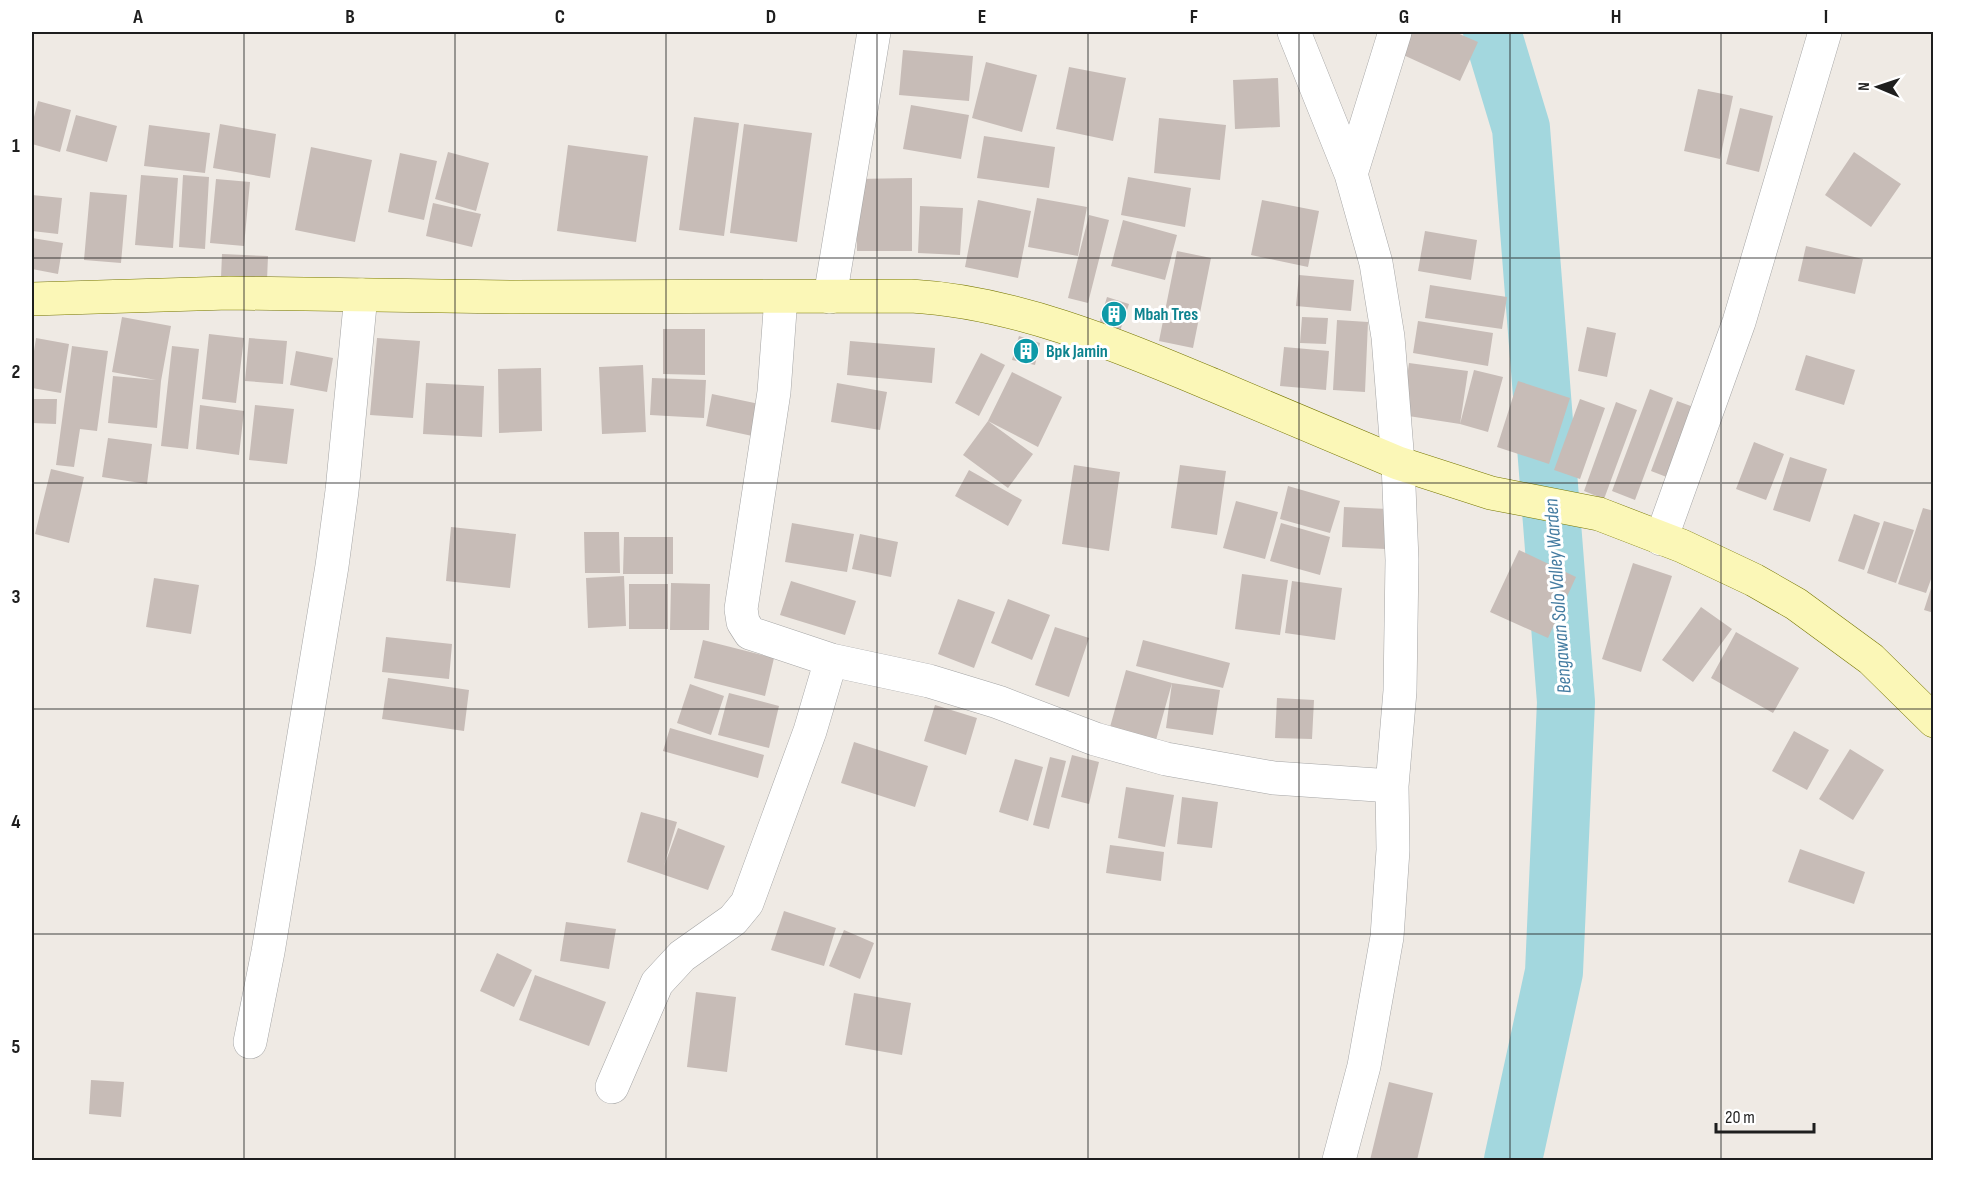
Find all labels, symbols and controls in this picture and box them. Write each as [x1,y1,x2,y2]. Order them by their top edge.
text: A [132,5,143,29]
text: B [345,5,355,29]
text: C [555,5,565,29]
text: D [766,5,776,29]
text: E [978,5,986,29]
text: F [1190,5,1198,29]
text: G [1399,5,1409,29]
text: H [1611,5,1621,29]
text: I [1824,5,1828,29]
north arrow [1848,57,1908,117]
text: N [1855,82,1874,91]
text: 1 [12,134,20,158]
building icon: Mbah Tres [1099,299,1129,329]
place label: Mbah Tres [1134,304,1198,325]
building icon: Bpk Jamin [1011,336,1041,366]
place label: Bpk Jamin [1046,341,1108,362]
text: 2 [12,360,20,384]
water label: Bengawan Solo Valley Warden [1539,498,1577,694]
text: 3 [12,585,21,609]
text: 4 [11,810,21,834]
text: 5 [12,1035,21,1059]
scale bar [1716,1096,1814,1134]
text: 20 m [1725,1107,1755,1128]

